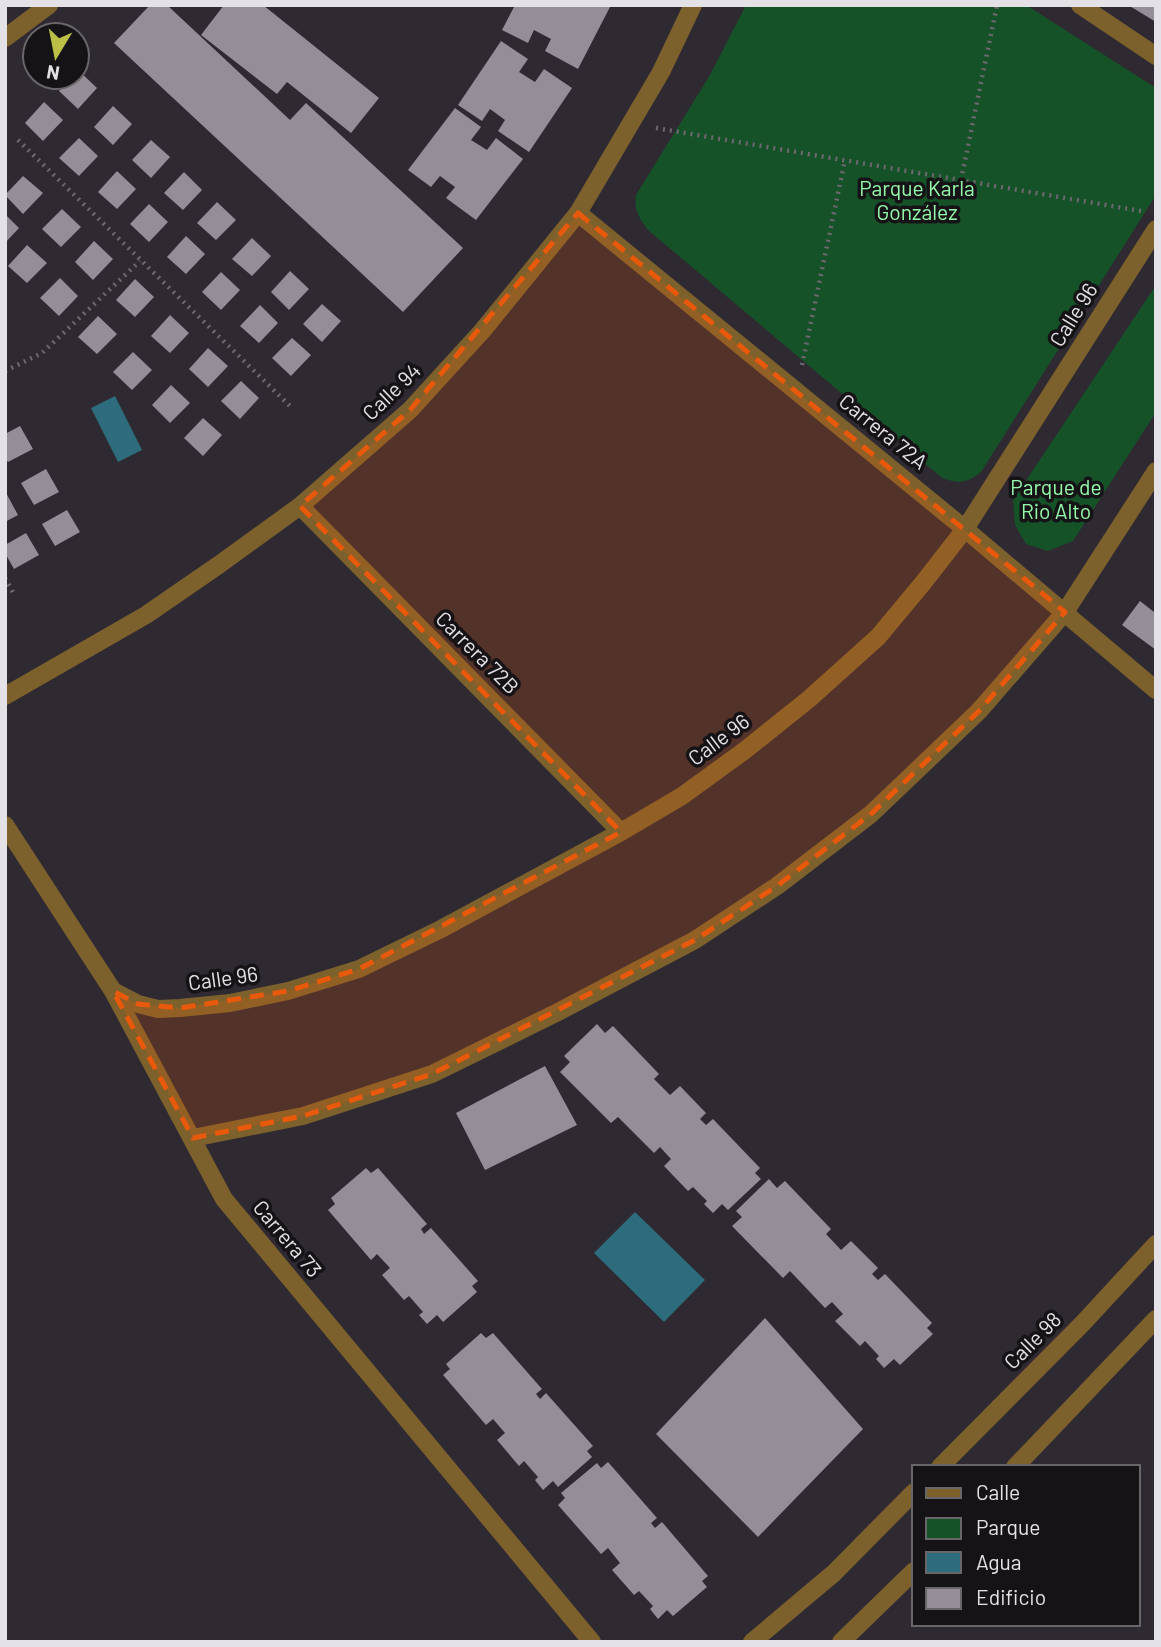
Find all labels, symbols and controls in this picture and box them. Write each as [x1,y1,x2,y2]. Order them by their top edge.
north arrow [21,21,91,91]
text: N [45,61,61,86]
park label: Parque Karla González [859,175,975,224]
street label: Calle 96 [1044,278,1102,351]
street label: Calle 94 [357,357,425,425]
street label: Carrera 72A [835,388,933,474]
park label: Parque de Rio Alto [1010,474,1102,523]
street label: Carrera 72B [432,605,525,698]
street label: Calle 96 [683,708,754,770]
street label: Calle 96 [186,960,259,995]
street label: Carrera 73 [249,1194,328,1282]
street label: Calle 98 [998,1306,1066,1374]
legend [912,1465,1140,1626]
text: Calle [976,1479,1020,1504]
text: Parque [976,1514,1041,1539]
text: Agua [976,1549,1022,1574]
text: Edificio [976,1584,1046,1609]

